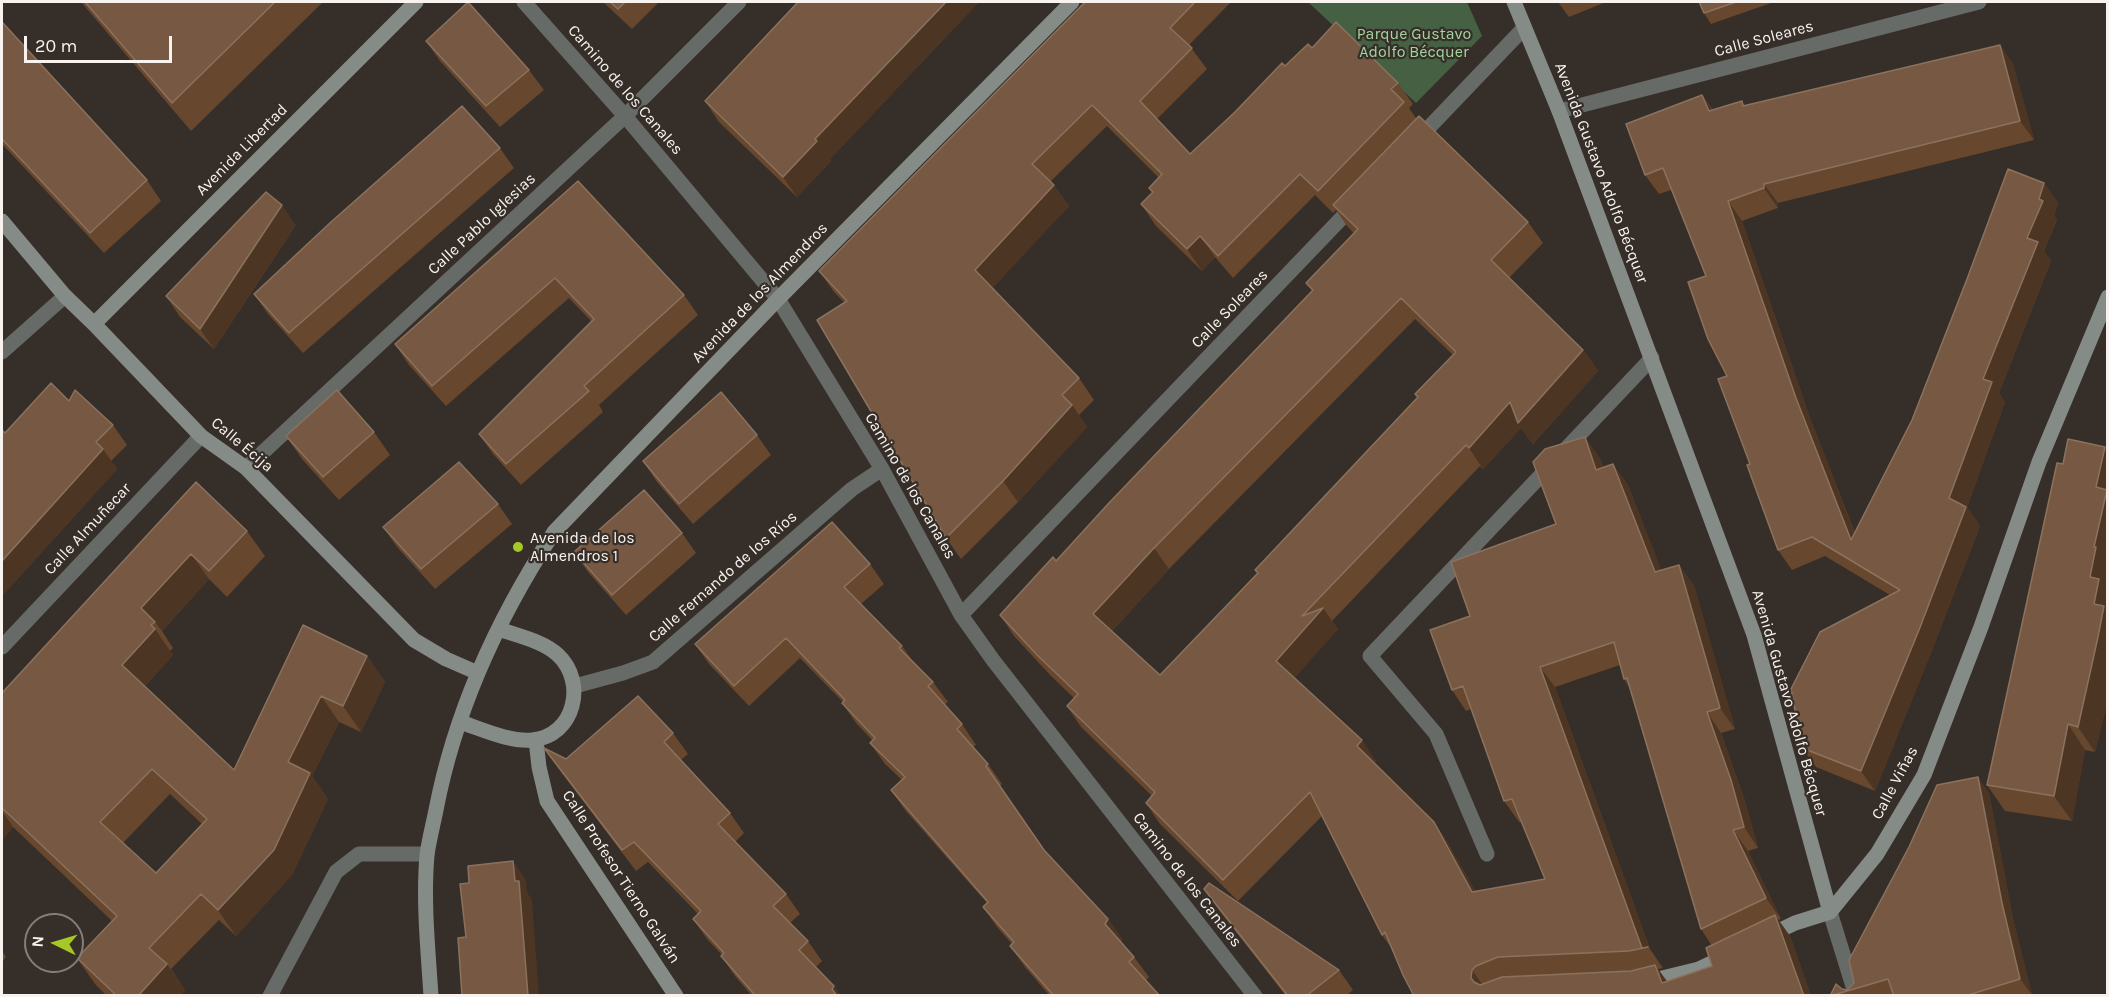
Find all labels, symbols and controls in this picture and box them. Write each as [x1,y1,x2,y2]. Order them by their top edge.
street label: Calle Soleares [1712,17,1816,61]
street label: Camino de los Canales [563,21,687,159]
scale bar [27,24,176,62]
park label: Parque Gustavo Adolfo Bécquer [1357,24,1471,62]
text: 20 m [35,35,77,57]
street label: Avenida Gustavo Adolfo Bécquer [1550,60,1652,286]
street label: Avenida Libertad [192,100,292,200]
street label: Calle Pablo Iglesias [424,169,540,279]
street label: Avenida de los Almendros [688,219,832,367]
street label: Calle Soleares [1188,266,1272,352]
street label: Camino de los Canales [860,409,960,563]
street label: Calle Écija [207,413,277,477]
street label: Calle Almuñecar [41,479,135,579]
street label: Calle Fernando de los Ríos [645,507,801,647]
place label: Avenida de los Almendros 1 [530,528,635,566]
marker: Avenida de los Almendros 1 [511,540,525,554]
street label: Avenida Gustavo Adolfo Bécquer [1747,588,1831,818]
street label: Calle Viñas [1868,743,1922,823]
street label: Calle Profesor Tierno Galván [558,787,684,967]
street label: Camino de los Canales [1128,809,1246,951]
north arrow [24,913,84,973]
text: N [28,935,48,948]

